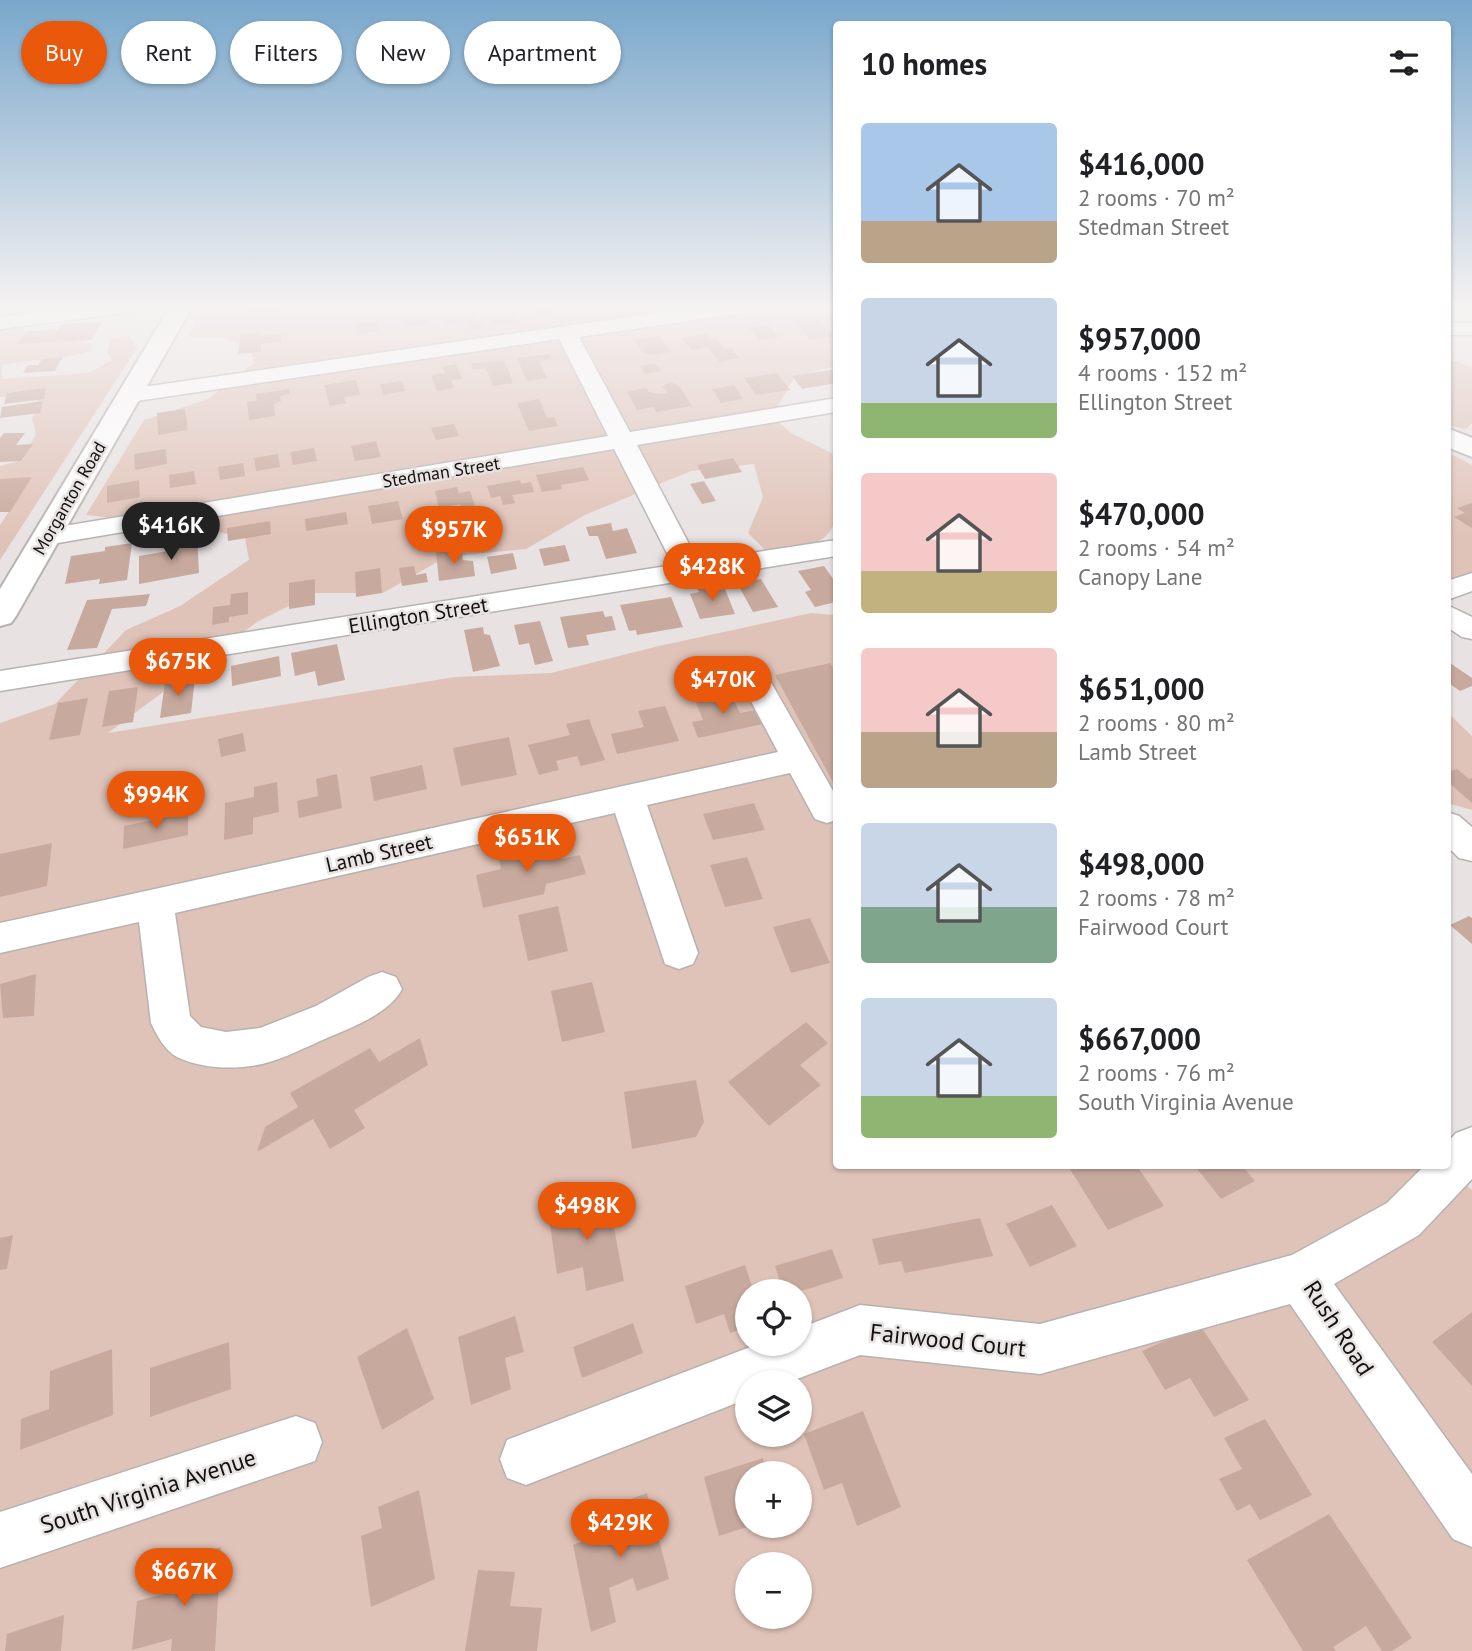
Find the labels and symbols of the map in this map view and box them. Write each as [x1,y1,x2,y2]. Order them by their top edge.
street label: Morganton Road [27,437,111,559]
street label: Stedman Street [381,451,501,493]
pin: $416K [122,503,220,562]
pin: $957K [405,506,503,566]
pin: $428K [663,544,761,603]
street label: Ellington Street [346,591,490,639]
pin: $675K [129,638,227,698]
pin: $470K [674,656,772,716]
pin: $994K [107,772,205,831]
pin: $651K [478,814,576,874]
street label: Lamb Street [323,828,435,878]
pin: $498K [538,1182,636,1242]
street label: Rush Road [1297,1275,1381,1381]
street label: Fairwood Court [868,1316,1028,1364]
street label: South Virginia Avenue [36,1441,260,1541]
pin: $429K [571,1500,669,1559]
pin: $667K [135,1548,233,1608]

